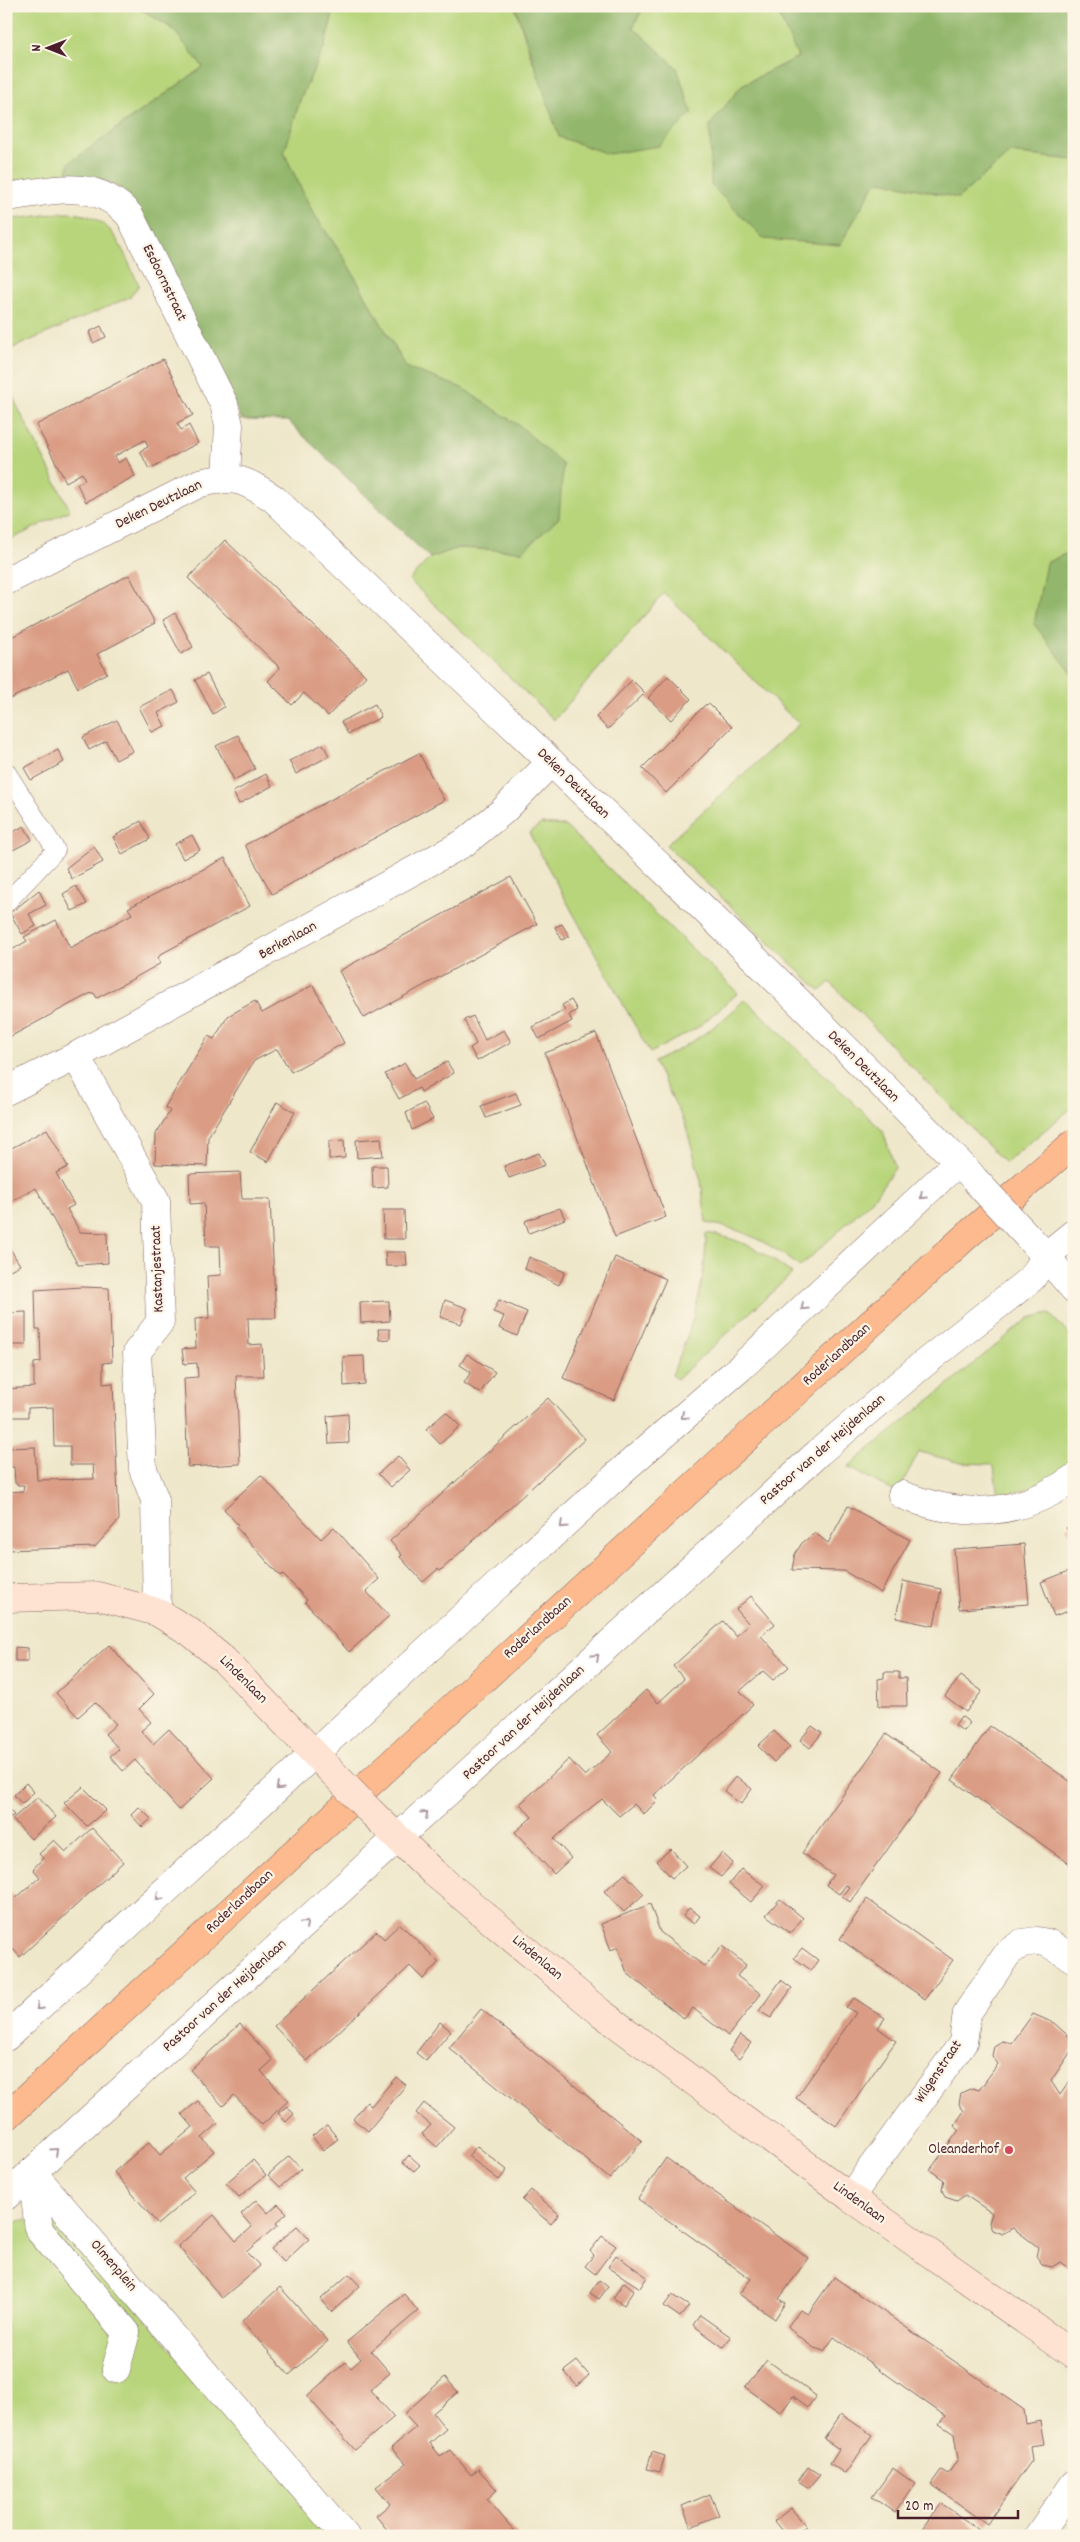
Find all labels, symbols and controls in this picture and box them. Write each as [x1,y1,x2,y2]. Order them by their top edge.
north arrow [22,22,72,72]
text: N [27,44,47,51]
street label: Esdoornstraat [136,241,192,326]
street label: Deken Deutzlaan [112,474,206,536]
street label: Deken Deutzlaan [532,743,615,825]
street label: Berkenlaan [255,916,321,966]
street label: Deken Deutzlaan [822,1026,904,1108]
one-way arrow [919,1190,928,1199]
street label: Kastanjestraat [145,1225,171,1313]
one-way arrow [801,1301,810,1310]
street label: Roderlandbaan [798,1318,876,1392]
street label: Pastoor van der Heijdenlaan [755,1389,891,1511]
one-way arrow [681,1411,690,1419]
one-way arrow [560,1519,569,1528]
street label: Roderlandbaan [499,1591,577,1665]
street label: Lindenlaan [214,1651,272,1709]
one-way arrow [590,1654,599,1663]
street label: Pastoor van der Heijdenlaan [458,1660,590,1786]
one-way arrow [275,1781,284,1790]
one-way arrow [419,1811,428,1820]
street label: Roderlandbaan [201,1865,279,1939]
one-way arrow [155,1891,164,1900]
one-way arrow [299,1921,308,1930]
street label: Lindenlaan [507,1930,567,1986]
street label: Pastoor van der Heijdenlaan [158,1934,292,2058]
one-way arrow [36,2001,45,2010]
street label: Wilgenstraat [910,2036,969,2108]
place label: Oleanderhof [928,2139,1000,2161]
marker: Oleanderhof [1003,2144,1015,2156]
one-way arrow [50,2148,59,2157]
street label: Lindenlaan [828,2176,890,2230]
street label: Olmenplein [84,2235,142,2297]
scale bar [898,2487,1018,2519]
text: 20 m [905,2496,933,2518]

